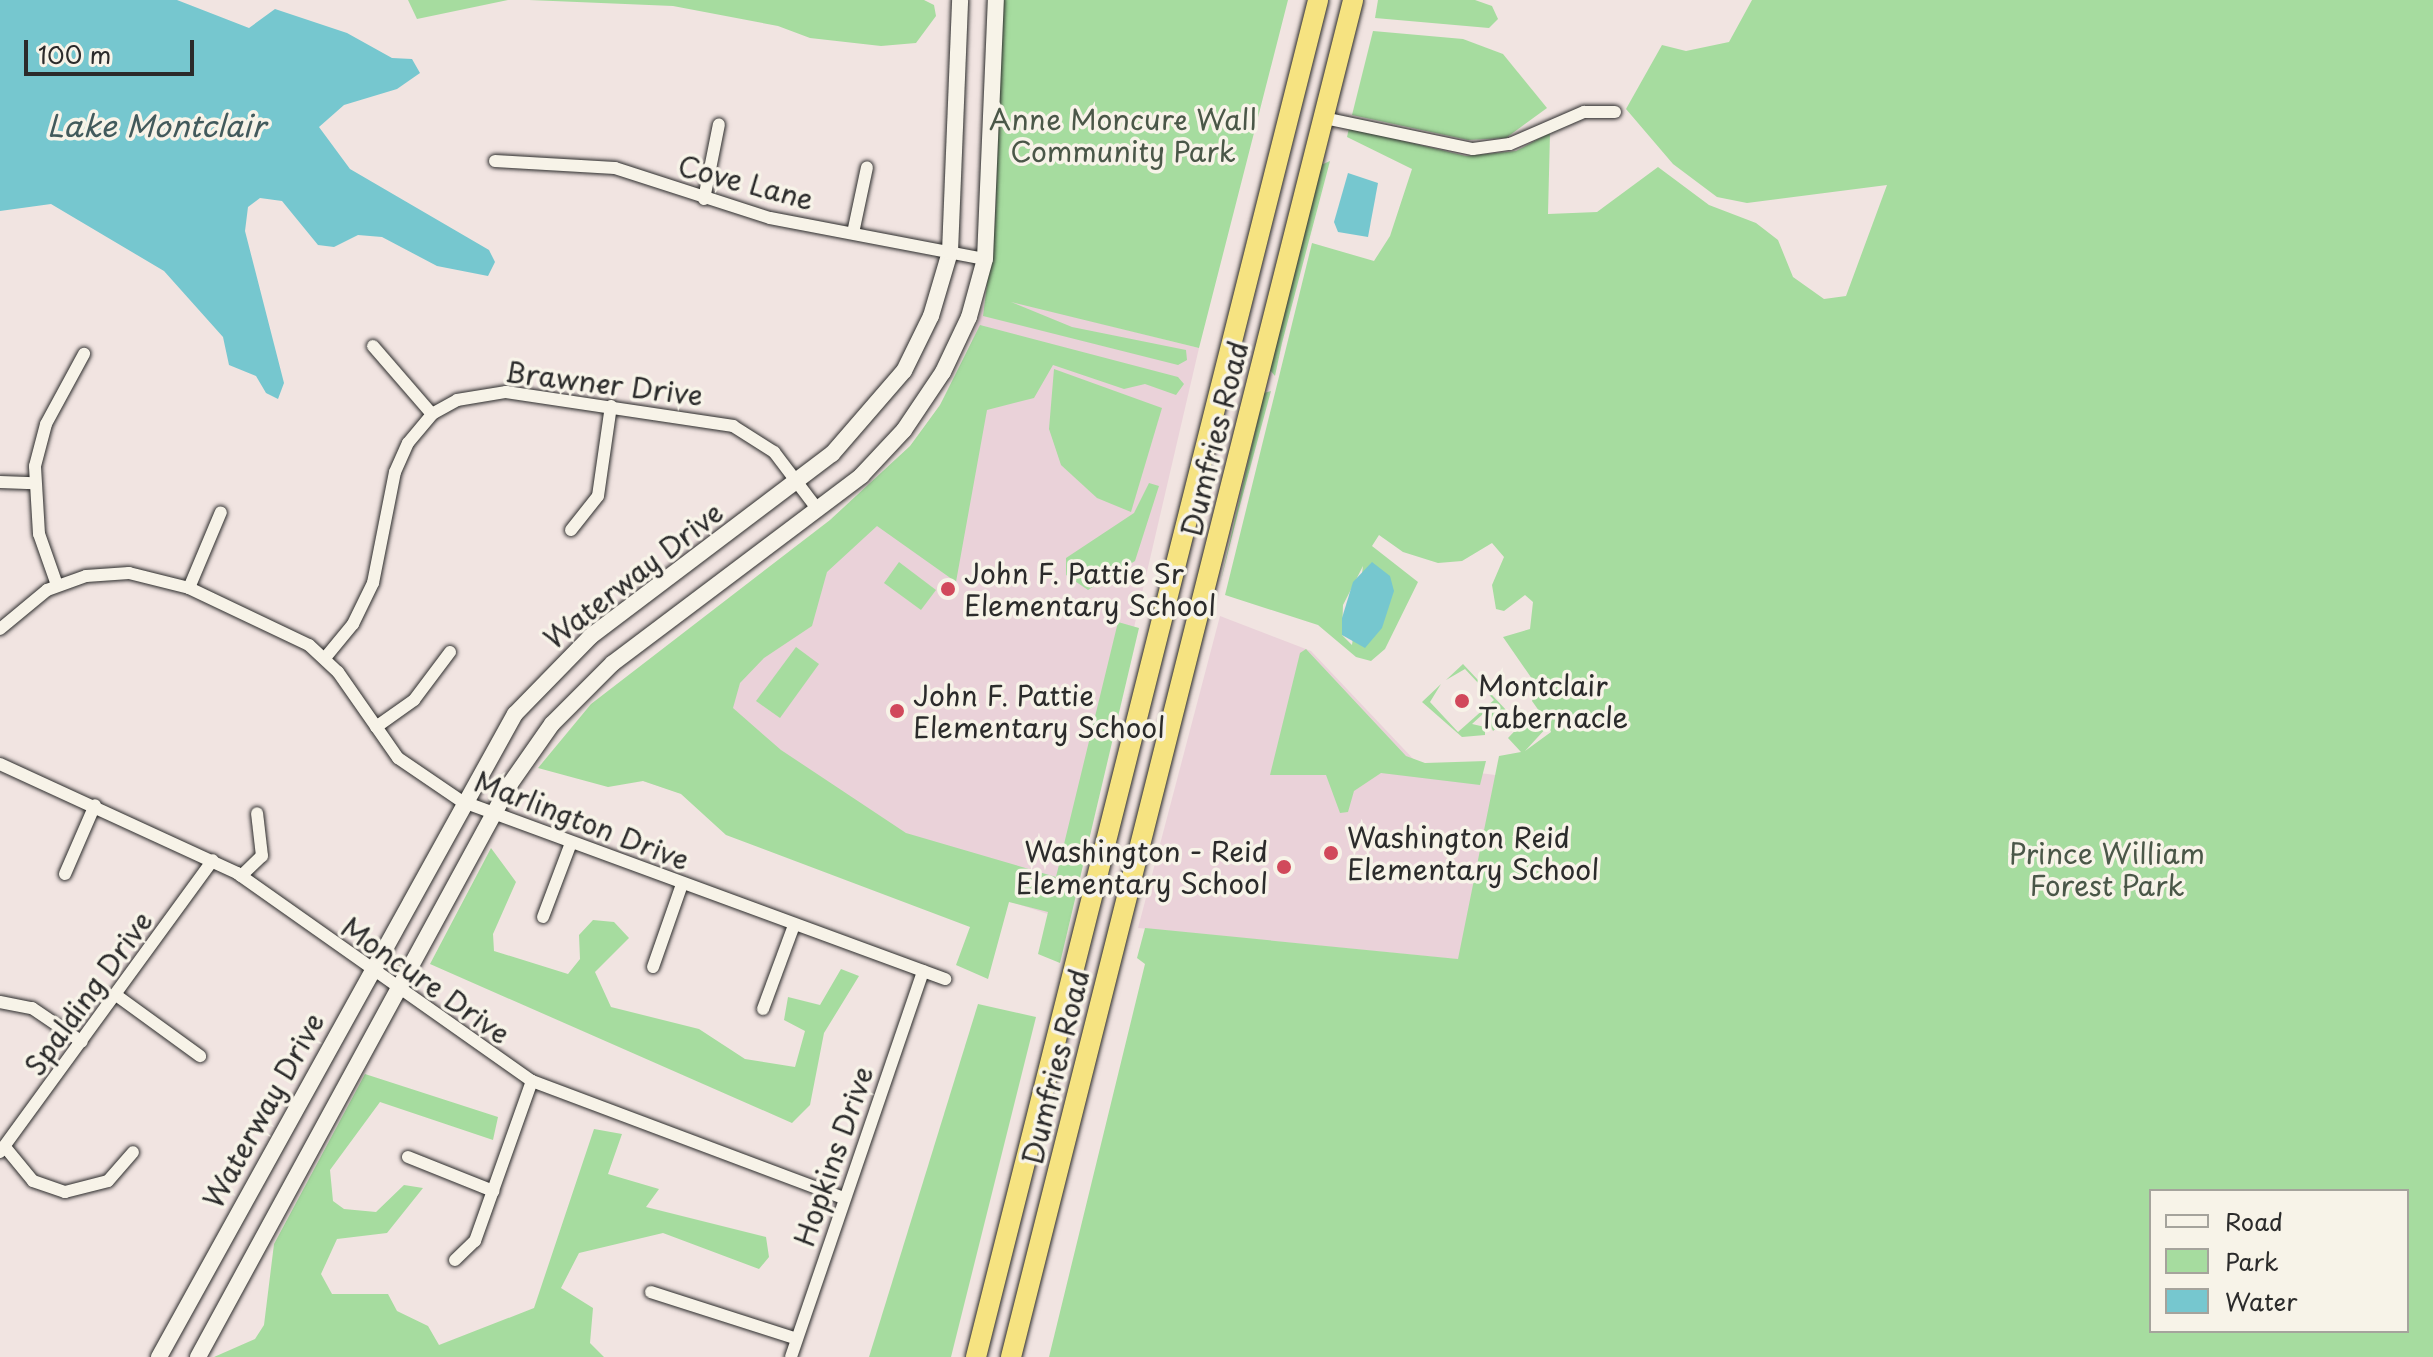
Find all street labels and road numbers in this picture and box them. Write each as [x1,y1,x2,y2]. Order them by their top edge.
street label: Cove Lane [674,148,818,216]
street label: Dumfries Road [1173,338,1255,540]
street label: Brawner Drive [502,354,706,412]
street label: Waterway Drive [536,494,730,656]
street label: Marlington Drive [469,763,695,877]
street label: Spalding Drive [17,904,159,1082]
street label: Moncure Drive [335,909,517,1051]
street label: Dumfries Road [1014,966,1096,1168]
street label: Waterway Drive [195,1006,331,1214]
street label: Hopkins Drive [787,1062,879,1250]

